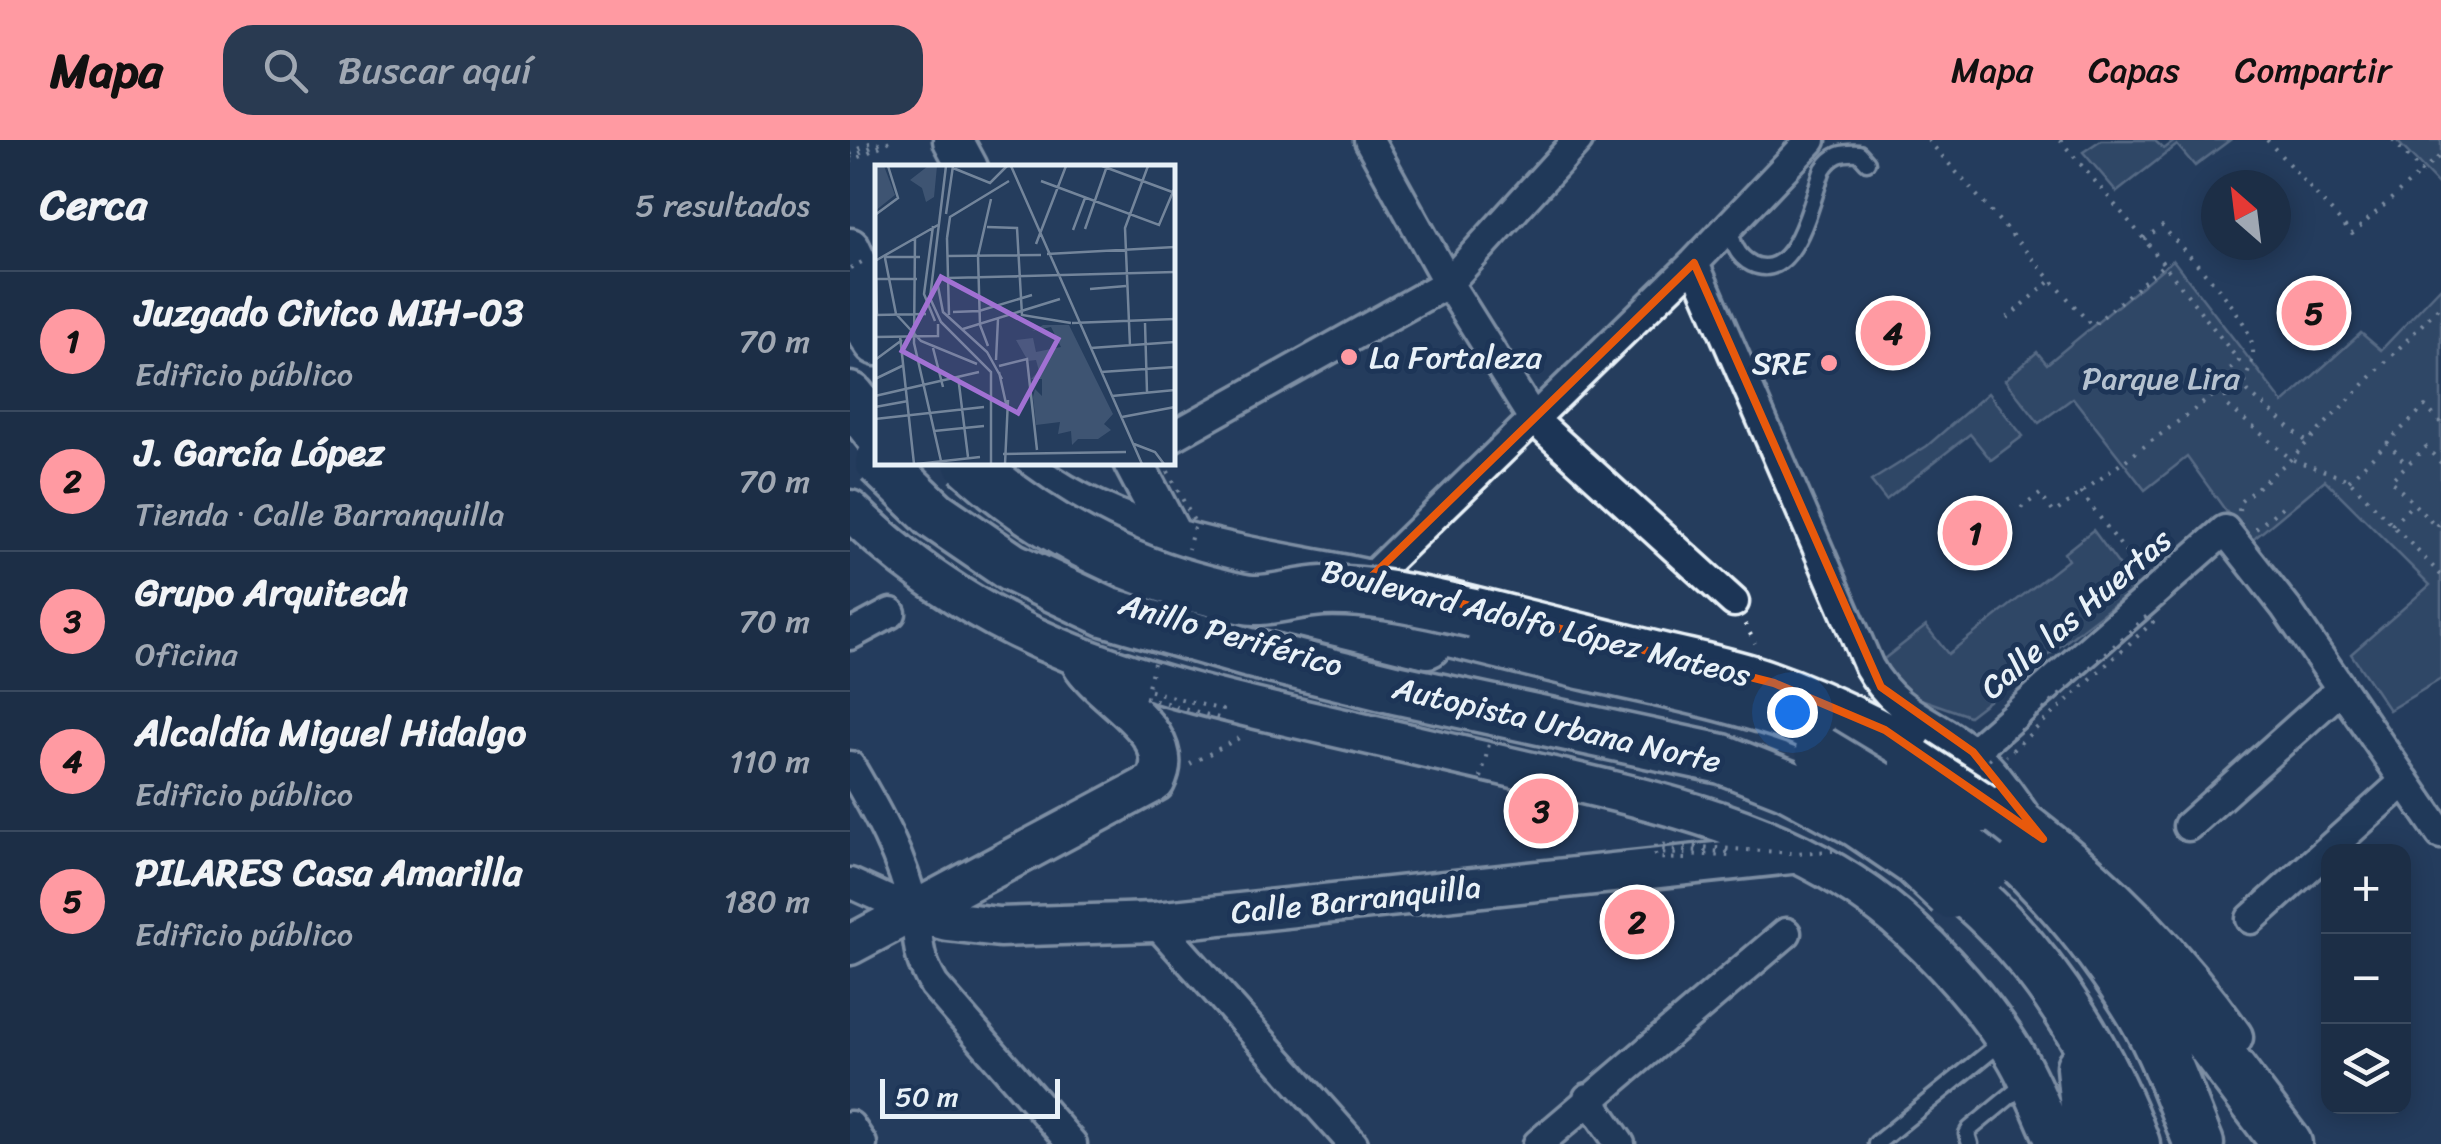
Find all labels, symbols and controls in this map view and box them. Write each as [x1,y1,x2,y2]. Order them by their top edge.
search box [223,25,923,115]
text: Mapa [50,28,163,113]
text: Buscar aquí [338,37,531,104]
text: Mapa [1951,39,2033,101]
text: Capas [2088,39,2180,101]
text: Compartir [2235,39,2391,101]
icon: search [258,43,313,98]
inset map [875,165,1175,465]
text: Cerca [40,168,147,242]
north arrow [2201,170,2291,260]
text: 5 resultados [635,177,810,234]
pin: 5 [2282,276,2346,350]
text: Juzgado Civico MIH-03 [135,279,524,346]
pin: 4 [1860,296,1926,370]
text: 1 [66,313,79,370]
text: 70 m [739,313,810,370]
place label: La Fortaleza [1369,329,1543,386]
place label: SRE [1752,335,1811,392]
text: Edificio público [135,346,353,403]
marker: La Fortaleza [1338,346,1360,368]
park label: Parque Lira [2082,350,2241,407]
marker: SRE [1818,352,1840,374]
text: J. García López [135,419,384,486]
text: 2 [63,453,82,510]
text: 70 m [739,453,810,510]
text: Tienda · Calle Barranquilla [135,486,505,543]
pin: 1 [1942,496,2008,570]
street label: Calle las Huertas [1967,513,2186,714]
street label: Boulevard Adolfo López Mateos [1315,542,1757,704]
text: Grupo Arquitech [135,559,409,626]
street label: Anillo Periférico [1111,576,1350,694]
text: 3 [64,593,81,650]
text: 70 m [739,593,810,650]
text: Oficina [135,626,238,683]
street label: Autopista Urbana Norte [1386,659,1727,791]
your location [1767,687,1818,738]
text: Alcaldía Miguel Hidalgo [135,699,526,766]
text: 4 [62,733,83,790]
text: 110 m [729,733,810,790]
text: Edificio público [135,766,353,823]
pin: 3 [1508,774,1574,848]
text: PILARES Casa Amarilla [135,839,522,906]
map controls [2321,844,2411,1114]
button: + [2321,844,2411,934]
street label: Calle Barranquilla [1228,859,1484,941]
text: 5 [63,873,82,930]
text: 180 m [724,873,810,930]
pin: 2 [1604,884,1670,960]
text: Edificio público [135,906,353,963]
button: − [2321,934,2411,1024]
button: layers [2321,1024,2411,1114]
text: 50 m [895,1072,959,1121]
scale bar [880,1074,1060,1118]

